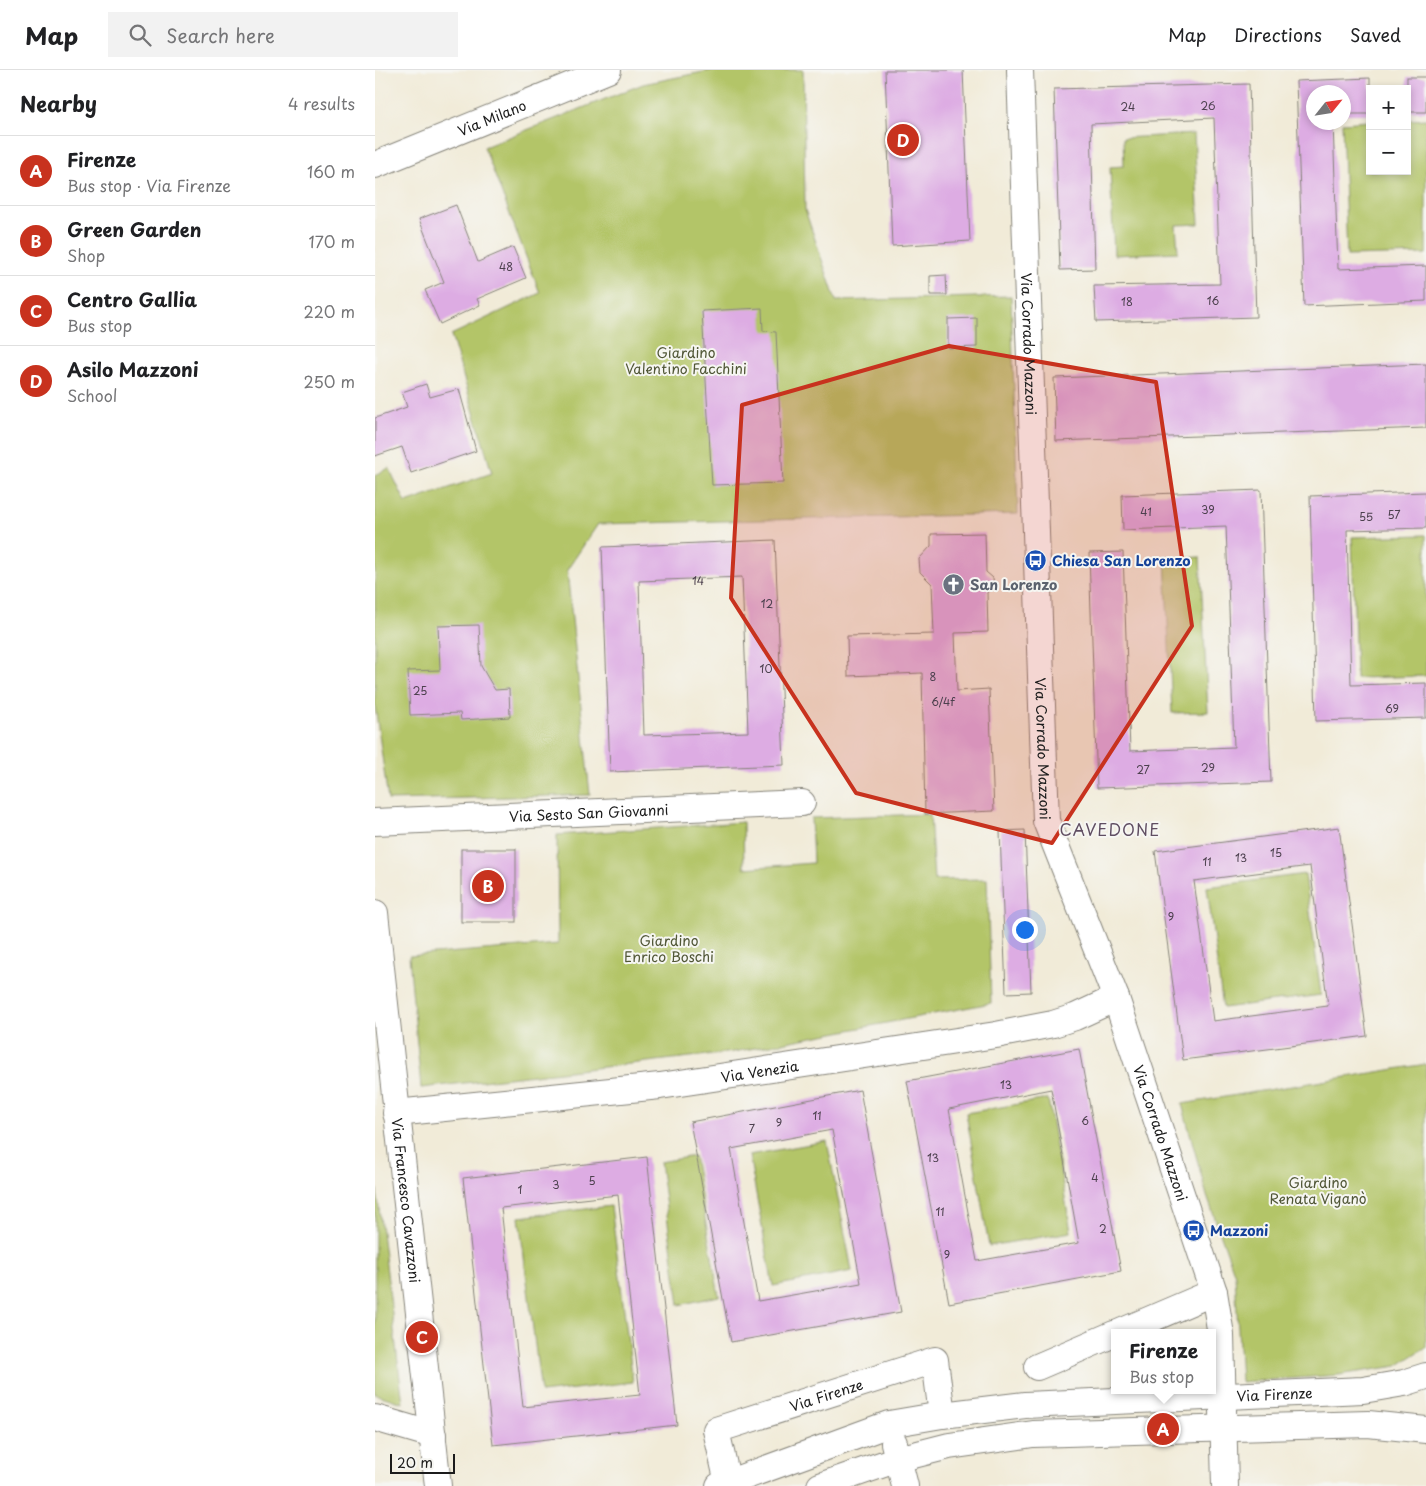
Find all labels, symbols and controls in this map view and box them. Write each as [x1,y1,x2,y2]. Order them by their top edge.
search box [108,12,458,57]
text: Map [25,17,78,53]
icon: search [126,21,154,49]
text: Search here [166,21,275,49]
text: Map [1168,21,1206,48]
text: Directions [1234,21,1322,48]
text: Saved [1350,21,1401,48]
north arrow [1306,85,1351,130]
map controls [1366,85,1411,175]
button: + [1366,85,1411,130]
text: Nearby [20,87,97,119]
text: 4 results [288,91,355,115]
street label: Via Milano [454,94,529,141]
house number: 26 [1200,97,1216,114]
house number: 24 [1121,98,1135,115]
pin: D [887,121,919,159]
button: − [1366,130,1411,175]
text: Firenze [67,145,136,173]
text: A [30,159,42,183]
text: 160 m [307,159,355,183]
text: Bus stop · Via Firenze [67,173,231,197]
text: Green Garden [67,215,201,243]
text: B [31,229,41,253]
text: 170 m [309,229,355,253]
text: Shop [67,243,105,267]
house number: 48 [499,258,513,275]
street label: Via Corrado Mazzoni [1017,272,1042,415]
text: Centro Gallia [67,285,197,313]
house number: 16 [1207,292,1220,309]
house number: 18 [1121,293,1133,310]
text: C [30,299,42,323]
text: 220 m [304,299,355,323]
text: Bus stop [67,313,132,337]
park label: Giardino Valentino Facchini [625,342,747,379]
text: Asilo Mazzoni [67,355,198,383]
text: D [30,369,42,393]
text: 250 m [304,369,355,393]
text: School [67,383,117,407]
house number: 39 [1201,501,1215,518]
house number: 41 [1140,503,1152,520]
house number: 57 [1387,506,1401,523]
house number: 55 [1359,508,1373,525]
bus stop icon: Chiesa San Lorenzo [1024,548,1048,572]
place label: Chiesa San Lorenzo [1052,550,1191,571]
house number: 14 [692,572,704,589]
church icon: San Lorenzo [942,572,966,596]
place label: San Lorenzo [970,574,1057,595]
house number: 12 [761,595,774,612]
house number: 10 [760,660,772,677]
house number: 8 [930,668,937,685]
street label: Via Corrado Mazzoni [1031,677,1056,820]
house number: 25 [413,682,427,699]
house number: 6/4f [931,693,956,710]
house number: 69 [1385,700,1399,717]
house number: 29 [1201,759,1215,776]
house number: 27 [1136,761,1150,778]
street label: Via Sesto San Giovanni [509,798,669,827]
district label: CAVEDONE [1060,817,1160,841]
house number: 15 [1270,844,1282,861]
house number: 13 [1235,849,1247,866]
house number: 11 [1202,853,1212,870]
pin: B [472,867,504,905]
house number: 9 [1168,908,1174,925]
your location [1012,917,1038,943]
park label: Giardino Enrico Boschi [624,930,714,967]
street label: Via Venezia [719,1055,800,1087]
street label: Via Corrado Mazzoni [1129,1062,1193,1204]
house number: 13 [1000,1076,1012,1093]
house number: 11 [812,1107,822,1124]
house number: 6 [1081,1112,1089,1129]
house number: 9 [776,1114,782,1131]
street label: Via Francesco Cavazzoni [387,1117,426,1284]
house number: 7 [749,1120,755,1137]
house number: 13 [927,1149,939,1166]
house number: 4 [1091,1169,1099,1186]
house number: 5 [588,1172,596,1189]
park label: Giardino Renata Viganò [1269,1172,1367,1209]
house number: 3 [552,1176,560,1193]
house number: 1 [518,1181,523,1198]
house number: 11 [935,1203,945,1220]
bus stop icon: Mazzoni [1182,1218,1206,1242]
house number: 2 [1099,1220,1107,1237]
place label: Mazzoni [1210,1220,1268,1241]
house number: 9 [944,1246,950,1263]
pin: C [406,1318,438,1356]
popup [1111,1329,1216,1394]
text: Firenze [1129,1336,1198,1364]
text: Bus stop [1129,1364,1194,1388]
street label: Via Firenze [787,1373,866,1416]
street label: Via Firenze [1236,1382,1313,1406]
pin: A [1147,1410,1179,1448]
scale bar [390,1451,455,1474]
text: 20 m [397,1452,433,1473]

